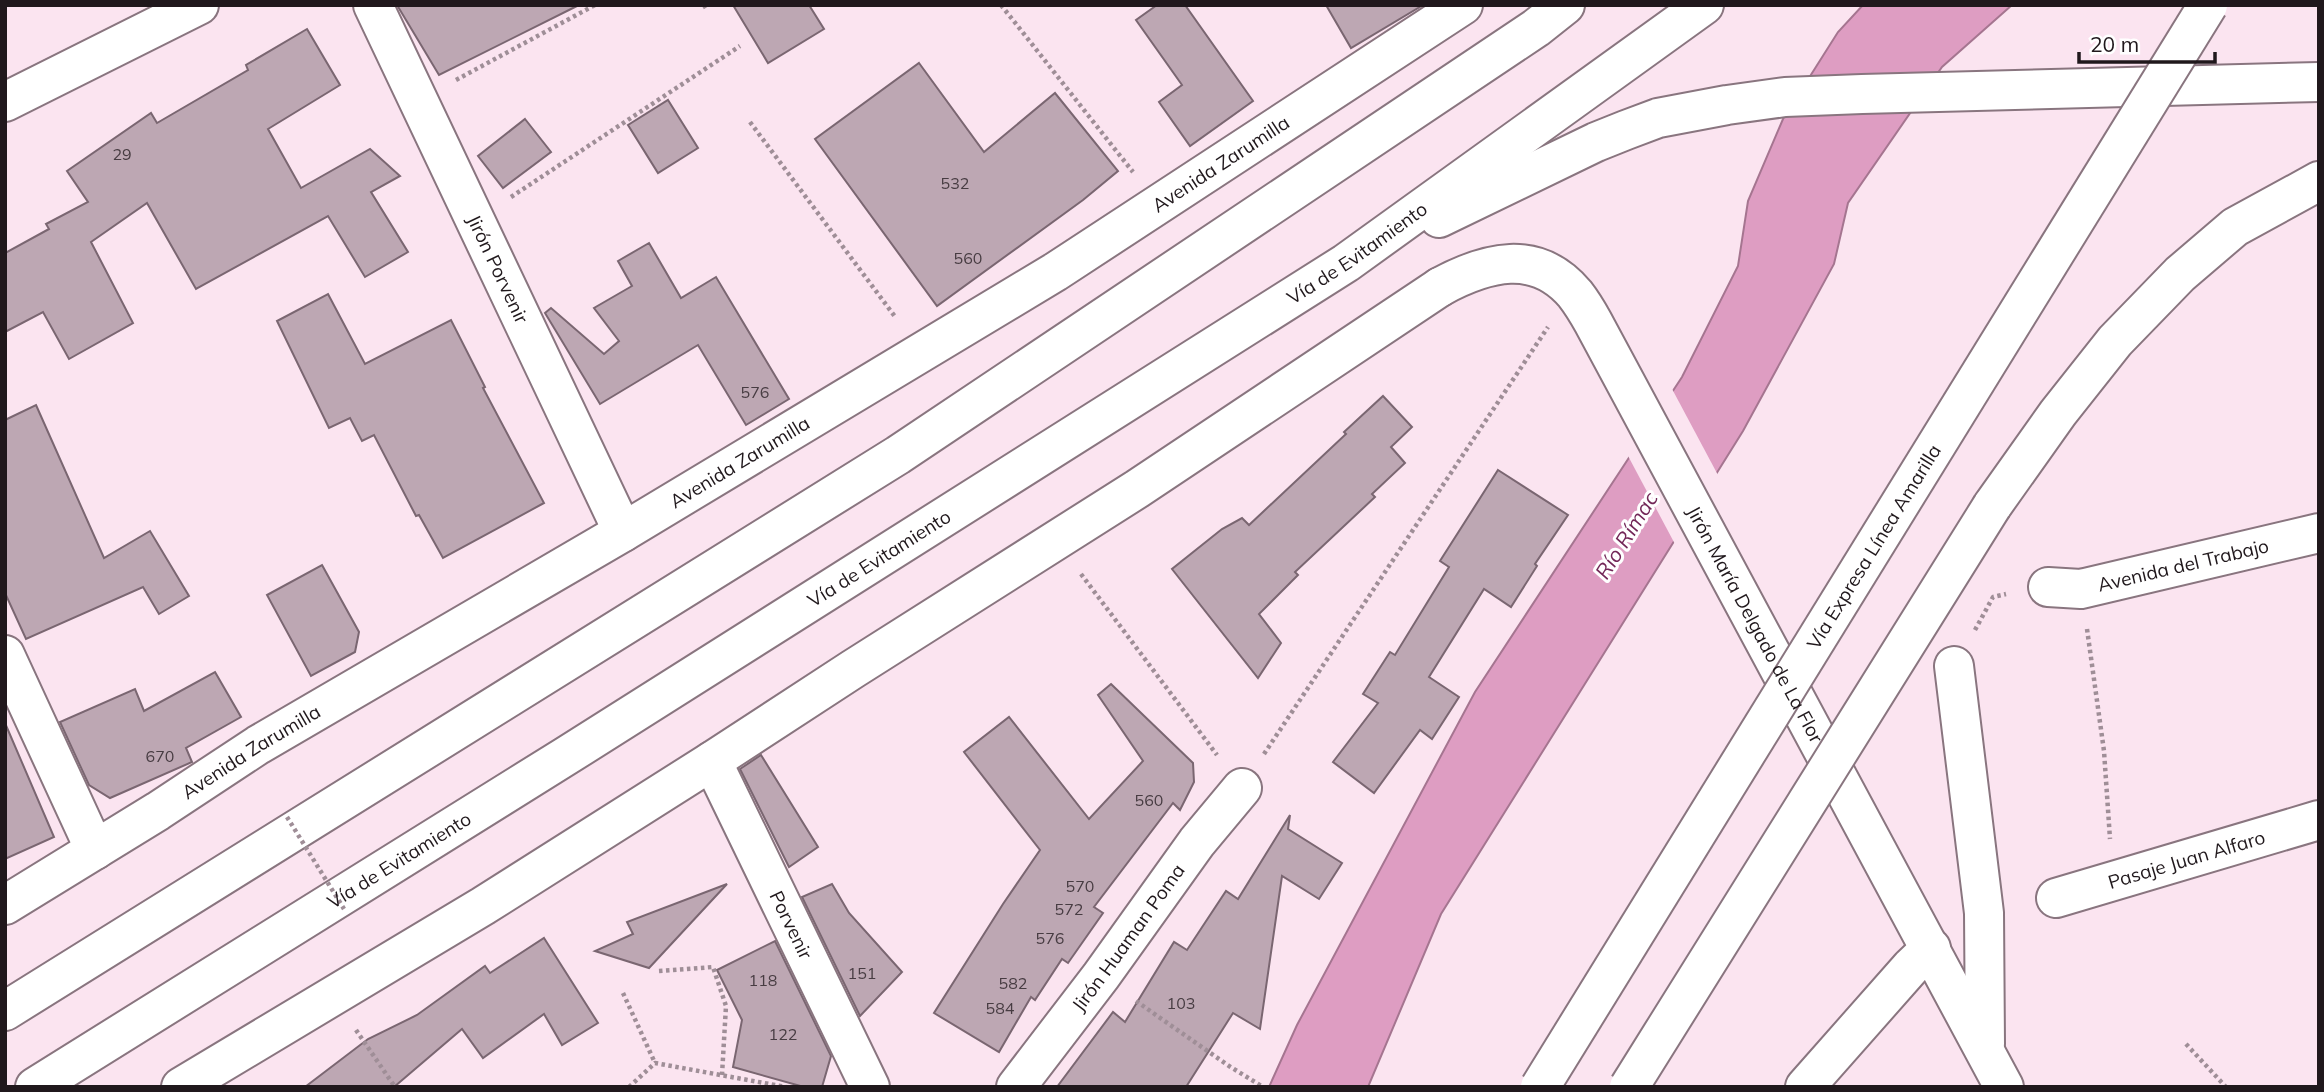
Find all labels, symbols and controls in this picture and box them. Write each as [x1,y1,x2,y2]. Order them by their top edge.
scale bar [2079,21,2216,65]
text: 20 m [2090,31,2139,57]
street label: Avenida Zarumilla [1147,110,1294,217]
house number: 29 [112,144,132,164]
house number: 532 [941,173,969,193]
street label: Vía de Evitamiento [1282,197,1432,309]
street label: Jirón Porvenir [462,211,534,327]
house number: 560 [954,248,982,268]
house number: 576 [741,382,769,402]
street label: Avenida Zarumilla [665,411,814,513]
street label: Vía Expresa Línea Amarilla [1801,440,1946,654]
water label: Río Rímac [1589,486,1663,583]
street label: Jirón María Delgado de La Flor [1682,501,1829,747]
street label: Vía de Evitamiento [803,504,955,612]
street label: Avenida del Trabajo [2095,533,2271,597]
street label: Avenida Zarumilla [177,699,325,804]
house number: 670 [146,746,174,766]
house number: 560 [1135,790,1163,810]
street label: Vía de Evitamiento [323,806,475,914]
street label: Pasaje Juan Alfaro [2105,825,2268,894]
street label: Jirón Huaman Poma [1066,859,1190,1016]
house number: 570 [1066,876,1094,896]
street label: Porvenir [765,887,818,963]
house number: 572 [1055,899,1083,919]
house number: 576 [1036,928,1064,948]
house number: 151 [848,963,876,983]
house number: 118 [749,970,777,990]
house number: 582 [999,973,1027,993]
house number: 103 [1167,993,1195,1013]
house number: 584 [986,998,1015,1018]
house number: 122 [769,1024,797,1044]

